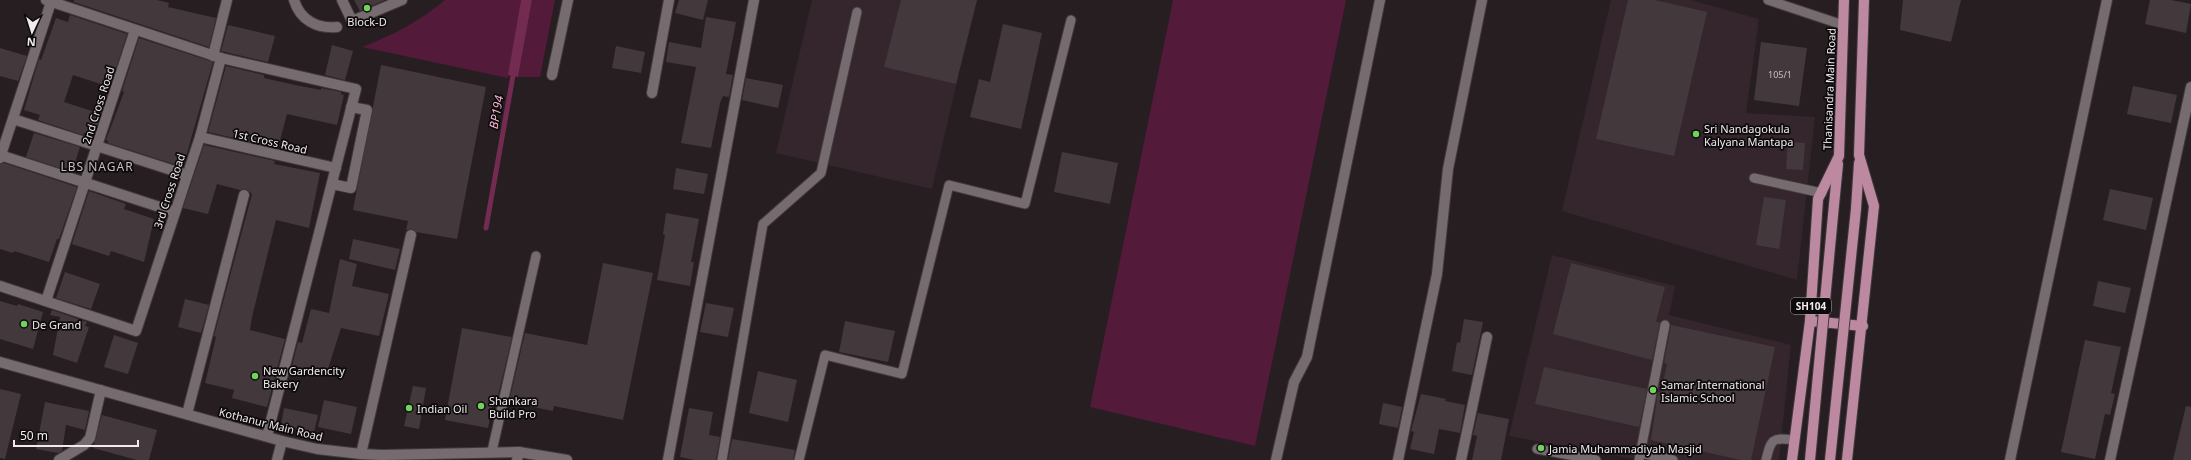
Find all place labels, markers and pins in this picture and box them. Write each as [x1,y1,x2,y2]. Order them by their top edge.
marker: Block-D [362,3,372,13]
place label: Block-D [347,14,387,29]
place label: Sri Nandagokula Kalyana Mantapa [1704,121,1793,149]
marker: Sri Nandagokula Kalyana Mantapa [1691,129,1701,139]
place label: De Grand [32,317,81,332]
marker: De Grand [19,319,29,329]
place label: New Gardencity Bakery [263,363,345,391]
marker: New Gardencity Bakery [250,371,260,381]
place label: Samar International Islamic School [1661,377,1765,405]
marker: Samar International Islamic School [1648,385,1658,395]
place label: Shankara Build Pro [489,393,537,421]
place label: Indian Oil [417,401,467,416]
marker: Shankara Build Pro [476,401,486,411]
marker: Indian Oil [404,403,414,413]
place label: Jamia Muhammadiyah Masjid [1548,441,1702,456]
marker: Jamia Muhammadiyah Masjid [1536,443,1546,453]

